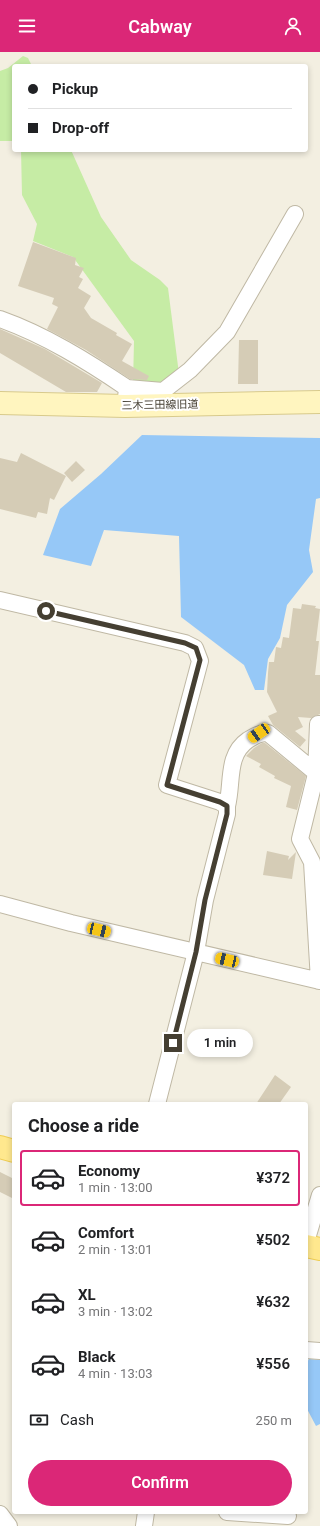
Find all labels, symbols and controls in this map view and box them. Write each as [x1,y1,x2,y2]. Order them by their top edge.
icon: menu [16,15,38,37]
icon: person [282,15,304,37]
text: Cabway [128,16,192,37]
text: Pickup [52,80,98,98]
text: Drop-off [52,119,109,137]
street label: 三木三田線旧道 [121,398,199,412]
route start [37,602,55,620]
car [246,721,272,745]
car [86,921,112,939]
car [214,951,240,969]
callout: 1 min [187,1029,253,1057]
route end [164,1034,182,1052]
text: 1 min [204,1035,236,1050]
text: Choose a ride [28,1115,139,1136]
icon: car [30,1160,66,1196]
text: Economy [78,1162,140,1180]
text: ¥372 [256,1169,290,1187]
text: 1 min · 13:00 [78,1180,153,1195]
icon: car [30,1222,66,1258]
text: Comfort [78,1224,134,1242]
text: ¥502 [256,1231,290,1249]
text: 2 min · 13:01 [78,1242,153,1257]
icon: car [30,1284,66,1320]
text: XL [78,1286,96,1304]
text: ¥632 [256,1293,290,1311]
text: 3 min · 13:02 [78,1304,153,1319]
icon: car [30,1346,66,1382]
text: Black [78,1348,115,1366]
text: ¥556 [256,1355,290,1373]
text: 4 min · 13:03 [78,1366,153,1381]
icon: cash [28,1409,50,1431]
text: Cash [60,1411,94,1429]
text: 250 m [255,1413,292,1428]
button: Confirm [28,1460,292,1506]

